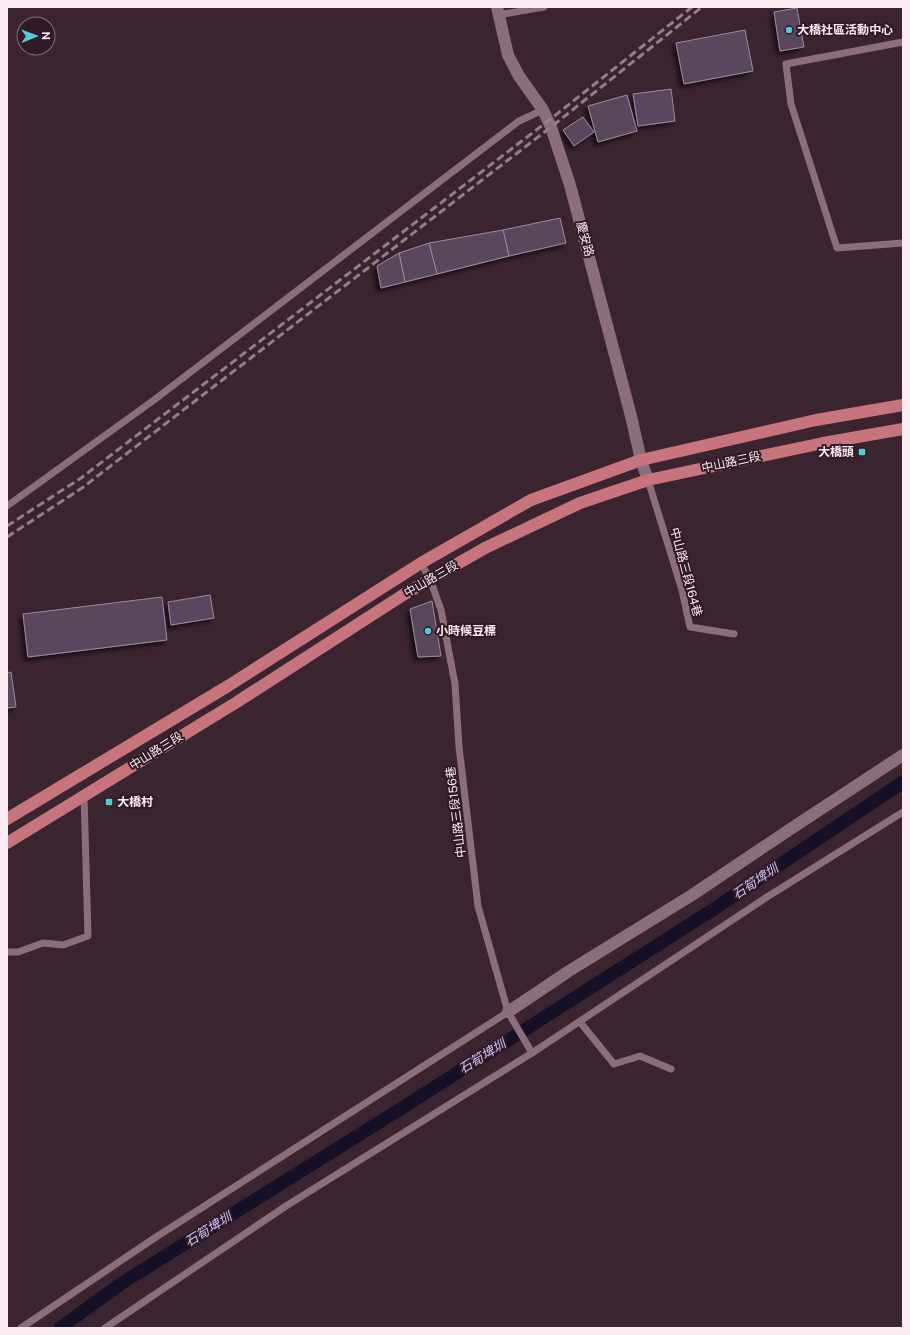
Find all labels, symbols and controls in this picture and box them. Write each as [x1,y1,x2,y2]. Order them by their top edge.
north arrow [16,16,56,56]
place label: 大橋社區活動中心 [797,23,893,37]
marker: 大橋社區活動中心 [784,25,794,35]
text: N [40,31,52,40]
street label: 慶安路 [574,220,596,258]
place label: 大橋頭 [818,445,854,459]
marker: 大橋頭 [857,447,867,457]
street label: 中山路三段 [700,449,762,475]
street label: 中山路三段164巷 [667,526,705,618]
street label: 中山路三段 [402,558,460,600]
place label: 小時候豆標 [436,624,496,638]
marker: 小時候豆標 [423,626,433,636]
street label: 中山路三段 [127,729,185,773]
street label: 中山路三段156巷 [443,765,469,859]
place label: 大橋村 [117,795,153,809]
marker: 大橋村 [104,797,114,807]
water label: 石筍埤圳 [730,860,783,902]
water label: 石筍埤圳 [456,1035,510,1077]
water label: 石筍埤圳 [182,1208,236,1250]

